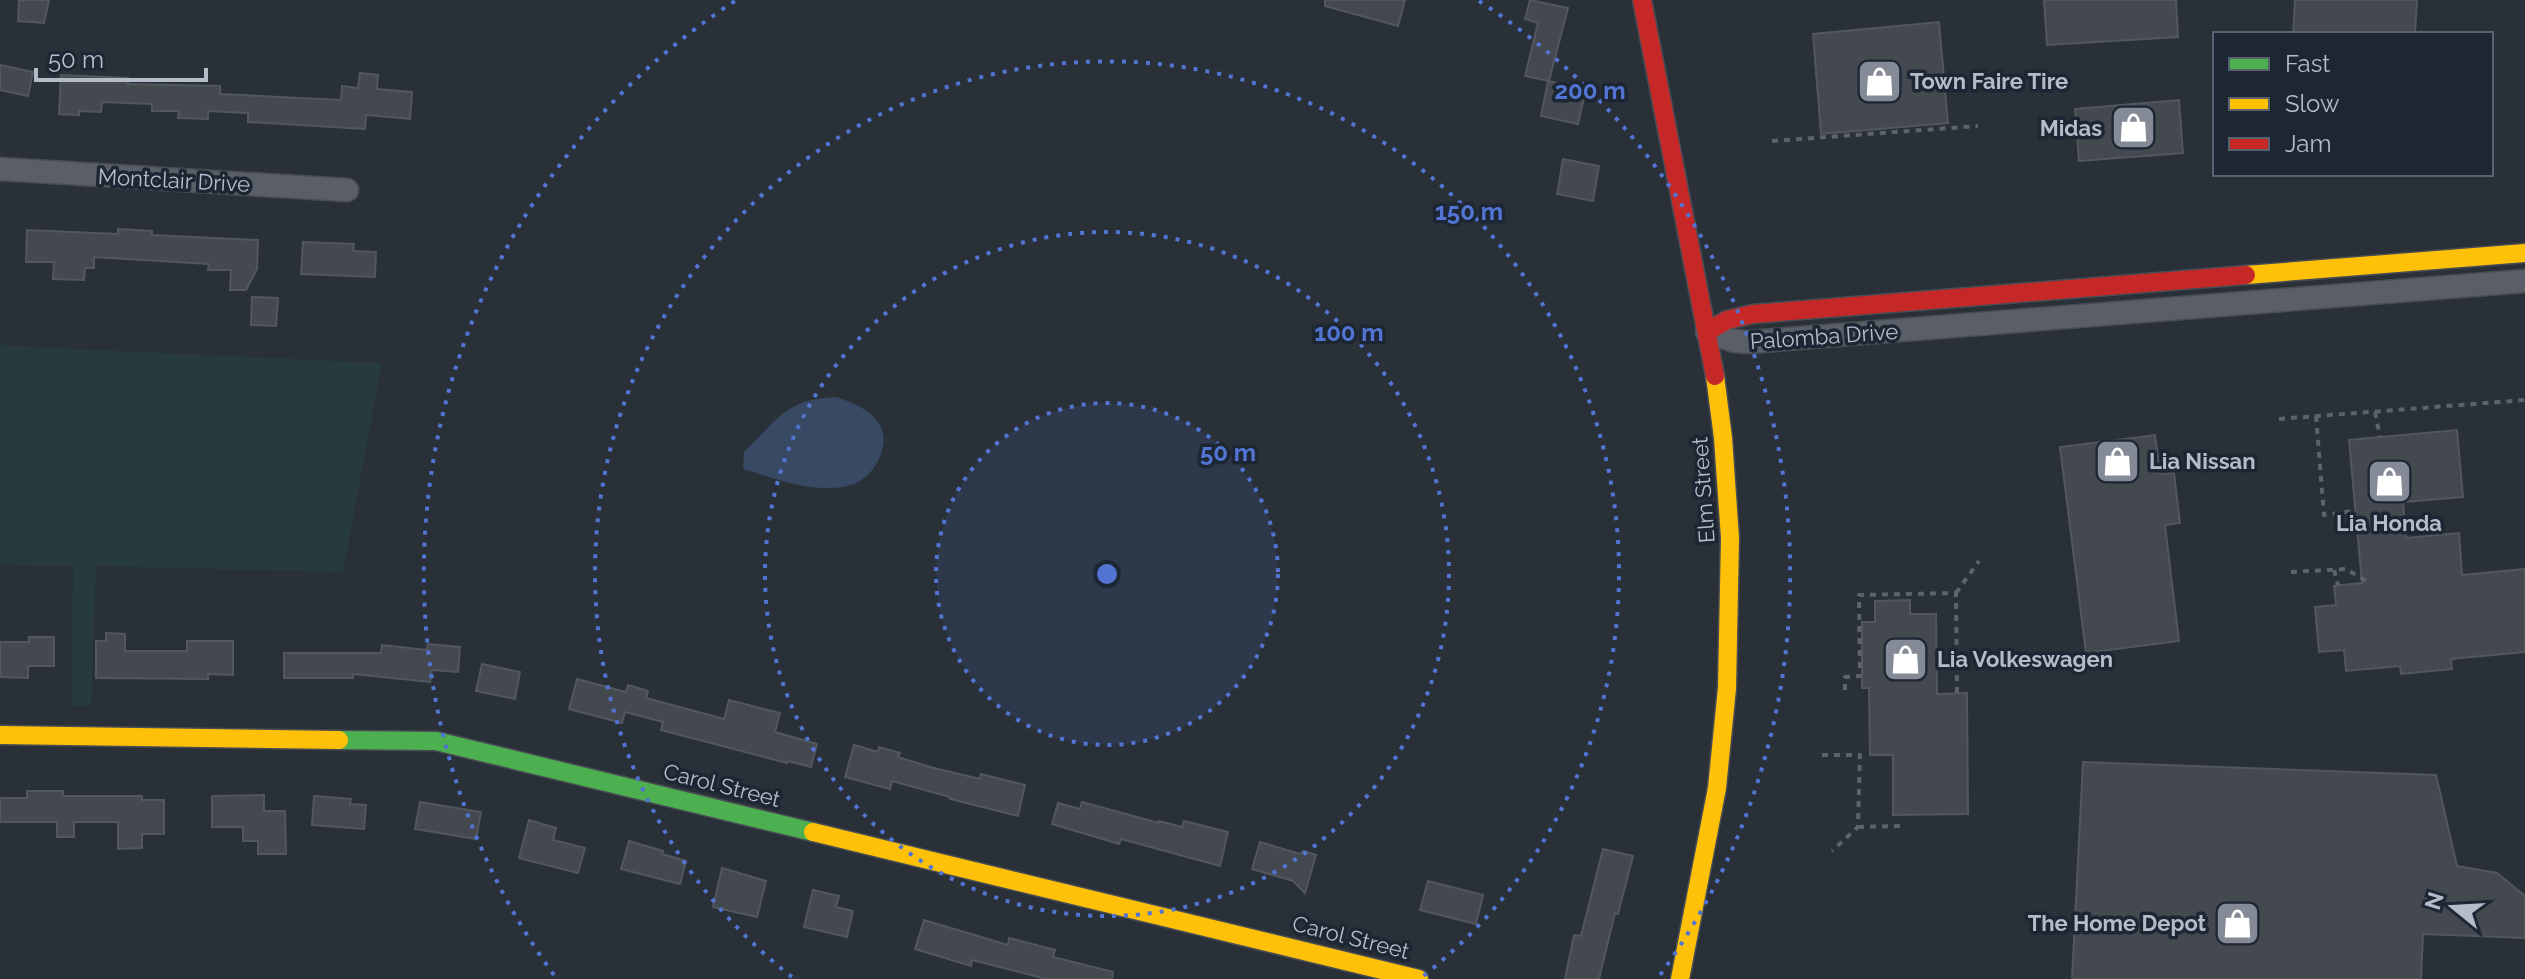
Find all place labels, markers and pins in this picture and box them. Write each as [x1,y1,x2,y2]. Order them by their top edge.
shop icon: Town Faire Tire [1855,57,1903,105]
place label: Town Faire Tire [1910,68,2068,94]
shop icon: Midas [2109,104,2157,152]
place label: Midas [2040,115,2102,141]
shop icon: Lia Nissan [2094,437,2142,485]
place label: Lia Nissan [2149,448,2255,474]
shop icon: Lia Honda [2365,458,2413,506]
place label: Lia Honda [2336,510,2442,536]
centre of rings [1093,560,1121,588]
shop icon: Lia Volkeswagen [1882,635,1930,683]
place label: Lia Volkeswagen [1937,646,2113,672]
shop icon: The Home Depot [2213,899,2261,947]
place label: The Home Depot [2028,910,2207,936]

